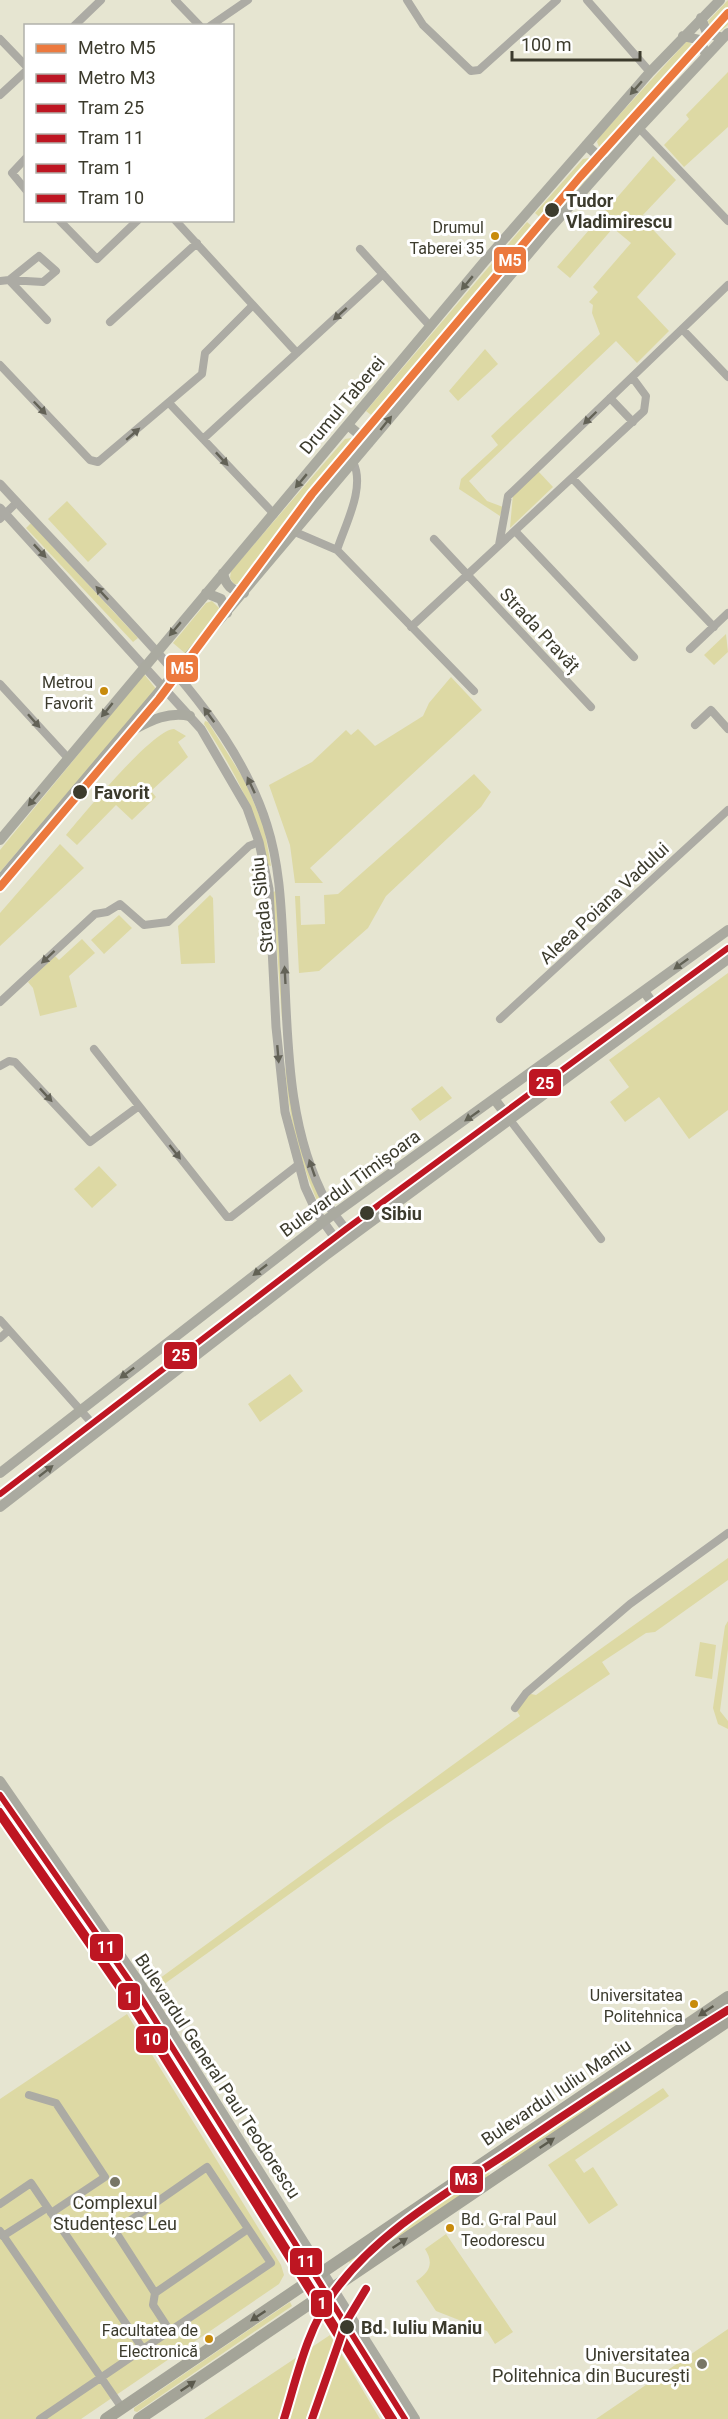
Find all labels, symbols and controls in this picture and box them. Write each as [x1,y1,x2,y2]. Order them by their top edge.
legend [24,24,234,222]
scale bar [512,24,640,62]
text: 100 m [521,34,572,55]
text: Metro M5 [78,37,156,58]
text: Metro M3 [78,67,156,88]
one-way arrow [630,80,643,95]
text: Tram 25 [78,97,144,118]
text: Tram 11 [78,127,144,148]
text: Tram 1 [78,157,134,178]
text: Tram 10 [78,187,144,208]
place label: Tudor Vladimirescu [566,190,672,232]
marker: Tudor Vladimirescu [543,201,561,219]
place label: Drumul Taberei 35 [410,218,484,258]
marker: Drumul Taberei 35 [489,230,501,242]
line badge: M5 [493,246,527,274]
text: M5 [498,251,522,270]
one-way arrow [461,275,473,290]
one-way arrow [333,307,348,320]
street label: Drumul Taberei [295,352,389,458]
one-way arrow [33,400,47,414]
one-way arrow [582,411,597,425]
one-way arrow [380,415,393,431]
one-way arrow [125,428,141,441]
one-way arrow [215,451,229,466]
one-way arrow [295,473,308,488]
one-way arrow [33,544,47,559]
street label: Strada Pravăț [495,584,584,677]
one-way arrow [96,587,110,601]
one-way arrow [169,621,182,637]
line badge: M5 [165,654,199,683]
text: M5 [170,659,194,678]
place label: Metrou Favorit [42,673,93,713]
marker: Metrou Favorit [98,685,110,697]
one-way arrow [101,702,114,718]
one-way arrow [203,708,215,724]
one-way arrow [27,713,40,728]
one-way arrow [246,777,255,794]
place label: Favorit [94,782,150,803]
marker: Favorit [71,783,89,801]
one-way arrow [28,791,41,806]
street label: Aleea Poiana Vadului [535,838,673,968]
street label: Strada Sibiu [247,856,277,954]
one-way arrow [41,950,56,964]
one-way arrow [673,958,688,970]
one-way arrow [280,966,289,985]
one-way arrow [273,1045,283,1064]
line badge: 25 [528,1068,562,1097]
text: 25 [536,1074,554,1093]
one-way arrow [38,1088,52,1102]
one-way arrow [464,1110,480,1122]
street label: Bulevardul Timișoara [276,1125,425,1242]
one-way arrow [169,1145,181,1160]
one-way arrow [307,1159,317,1177]
place label: Sibiu [381,1203,422,1224]
marker: Sibiu [358,1204,376,1222]
one-way arrow [253,1264,268,1276]
line badge: 25 [163,1341,198,1370]
text: 25 [172,1346,190,1365]
one-way arrow [119,1367,134,1379]
one-way arrow [38,1465,54,1477]
line badge: 11 [89,1933,124,1962]
text: 11 [97,1938,115,1957]
street label: Bulevardul General Paul Teodorescu [131,1950,305,2202]
line badge: 1 [117,1982,141,2011]
place label: Universitatea Politehnica [590,1986,683,2026]
text: 1 [124,1988,134,2007]
marker: Universitatea Politehnica [688,1998,700,2010]
one-way arrow [699,2005,715,2017]
line badge: 10 [135,2025,169,2054]
text: 10 [143,2030,161,2049]
street label: Bulevardul Iuliu Maniu [477,2034,635,2150]
one-way arrow [539,2137,555,2148]
line badge: M3 [449,2165,484,2194]
text: M3 [454,2170,478,2189]
marker: Complexul Studențesc Leu [108,2175,122,2189]
place label: Complexul Studențesc Leu [53,2192,177,2235]
place label: Bd. G-ral Paul Teodorescu [461,2210,557,2250]
marker: Bd. G-ral Paul Teodorescu [444,2222,456,2234]
one-way arrow [391,2237,407,2249]
line badge: 11 [289,2247,323,2276]
text: 11 [297,2252,315,2271]
line badge: 1 [310,2289,333,2318]
text: 1 [317,2294,327,2313]
one-way arrow [250,2310,266,2321]
place label: Bd. Iuliu Maniu [361,2317,482,2338]
marker: Bd. Iuliu Maniu [338,2318,356,2336]
place label: Facultatea de Electronică [102,2321,198,2361]
marker: Facultatea de Electronică [203,2333,215,2345]
place label: Universitatea Politehnica din București [492,2344,690,2387]
marker: Universitatea Politehnica din București [695,2357,709,2371]
one-way arrow [180,2381,196,2392]

